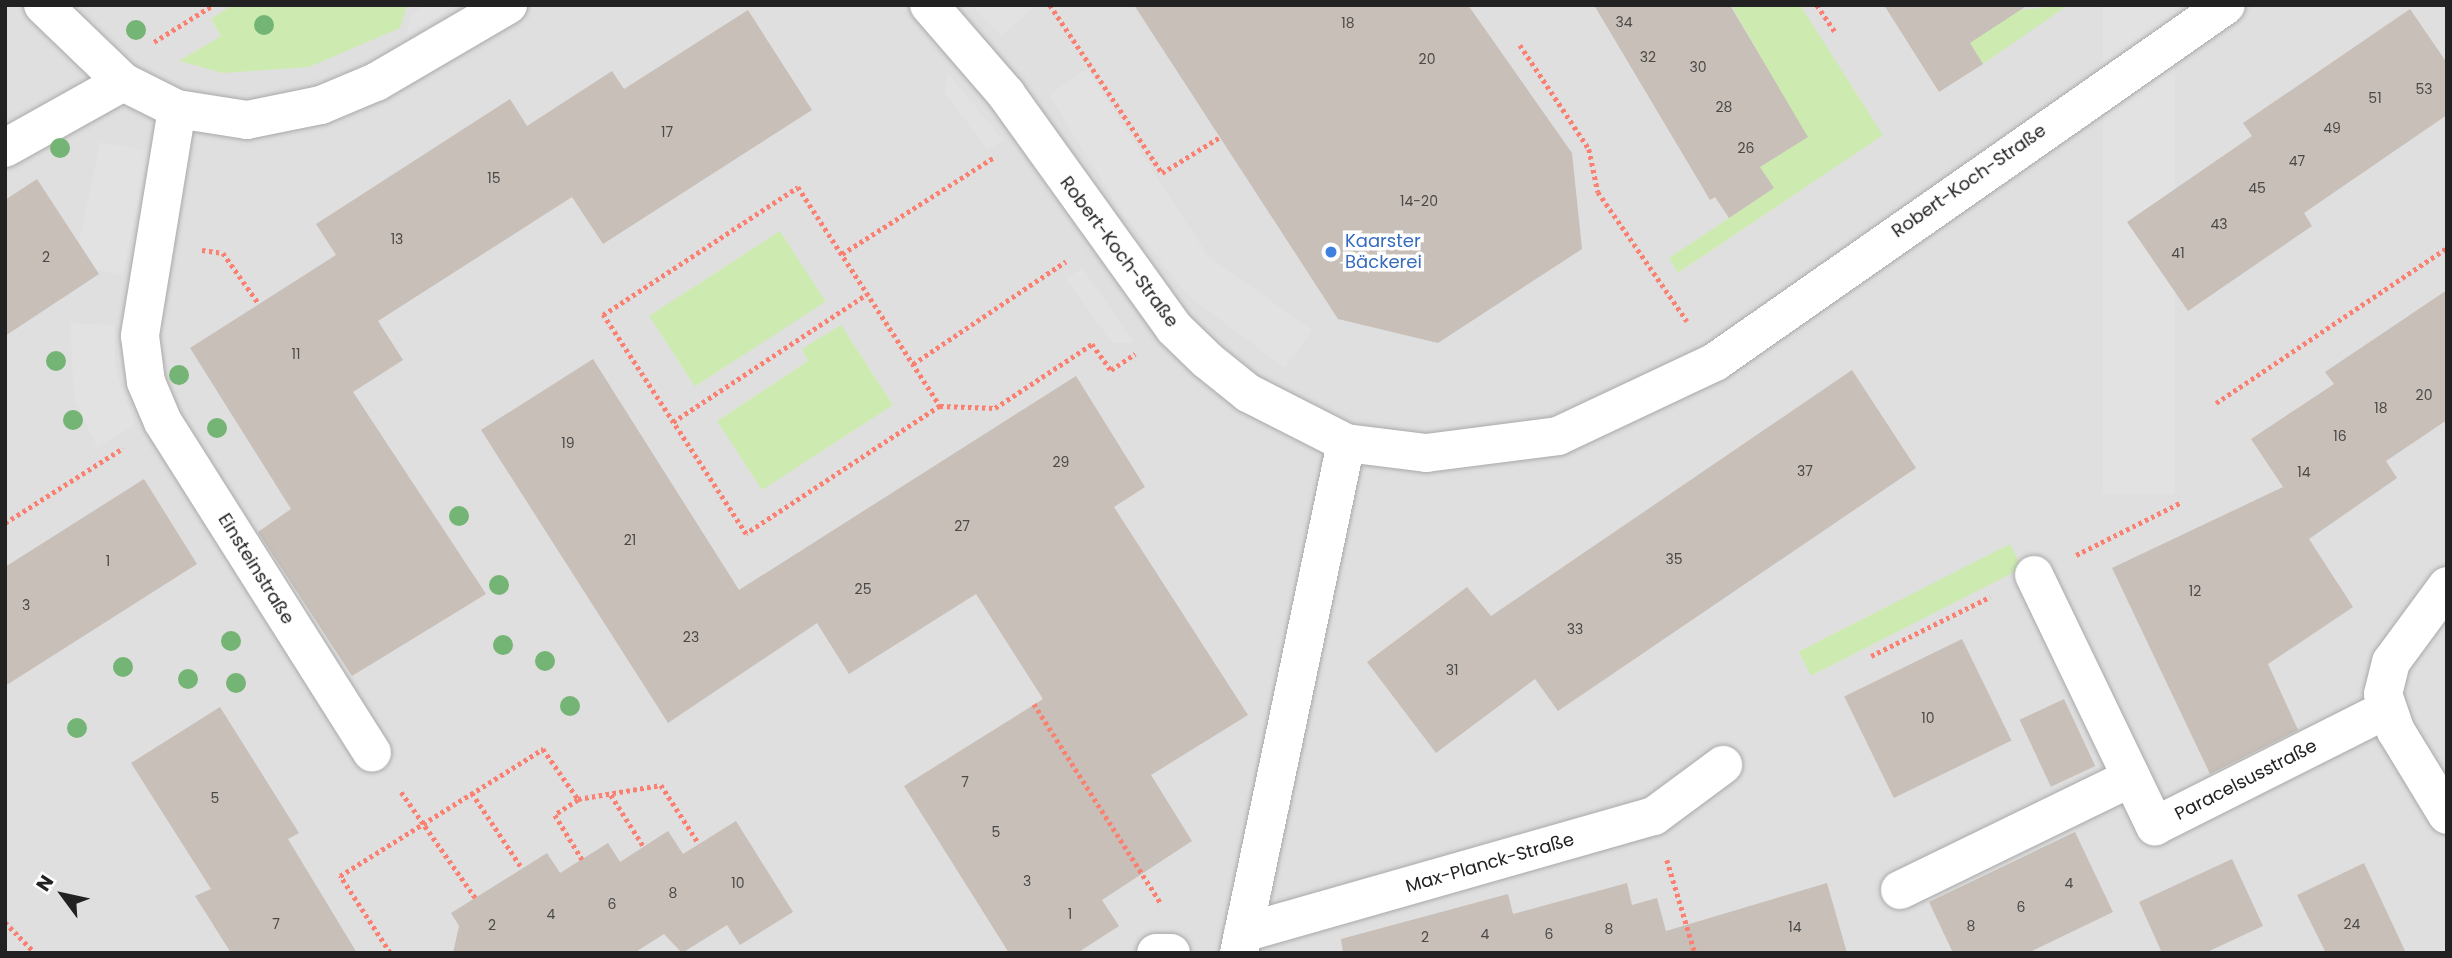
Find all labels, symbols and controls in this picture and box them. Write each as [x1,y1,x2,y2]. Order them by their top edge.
house number: 34 [1615,14,1633,30]
house number: 18 [1341,15,1355,31]
house number: 32 [1640,49,1656,65]
house number: 20 [1419,51,1435,67]
house number: 30 [1689,59,1707,75]
house number: 53 [2415,81,2433,97]
house number: 51 [2368,90,2382,106]
house number: 28 [1716,99,1732,115]
street label: Robert-Koch-Straße [1888,120,2050,242]
house number: 49 [2323,120,2341,136]
house number: 17 [661,124,673,140]
house number: 26 [1738,140,1754,156]
house number: 47 [2289,153,2305,169]
house number: 15 [487,170,501,186]
street label: Robert-Koch-Straße [1055,172,1183,332]
house number: 45 [2248,180,2266,196]
house number: 14-20 [1400,193,1438,209]
house number: 43 [2210,216,2228,232]
house number: 13 [391,231,403,247]
place label: Kaarster Bäckerei [1345,231,1422,274]
marker: Kaarster Bäckerei [1323,244,1339,260]
house number: 41 [2171,245,2185,261]
house number: 2 [42,249,50,265]
house number: 11 [292,346,300,362]
house number: 20 [2416,387,2432,403]
house number: 18 [2374,400,2388,416]
house number: 16 [2333,428,2347,444]
house number: 19 [561,435,575,451]
house number: 29 [1053,454,1069,470]
house number: 37 [1797,463,1813,479]
house number: 14 [2297,464,2311,480]
street label: Einsteinstraße [213,510,299,628]
house number: 27 [954,518,970,534]
house number: 21 [624,532,636,548]
house number: 35 [1665,551,1683,567]
house number: 1 [106,553,110,569]
house number: 25 [855,581,871,597]
house number: 12 [2189,583,2201,599]
house number: 3 [22,597,30,613]
house number: 33 [1567,621,1583,637]
house number: 23 [683,629,699,645]
house number: 31 [1446,662,1458,678]
house number: 10 [1921,710,1935,726]
street label: Paracelsusstraße [2171,735,2321,825]
house number: 7 [961,774,969,790]
house number: 5 [211,790,219,806]
house number: 5 [992,824,1000,840]
street label: Max-Planck-Straße [1403,829,1577,897]
north arrow [28,860,98,930]
text: N [30,870,60,897]
house number: 3 [1023,873,1031,889]
house number: 10 [731,875,745,891]
house number: 4 [2065,875,2073,891]
house number: 8 [669,885,677,901]
house number: 6 [608,896,616,912]
house number: 6 [2017,899,2025,915]
house number: 4 [547,906,555,922]
house number: 1 [1068,906,1072,922]
house number: 7 [272,916,280,932]
house number: 24 [2344,916,2360,932]
house number: 2 [488,917,496,933]
house number: 8 [1967,918,1975,934]
house number: 14 [1788,919,1802,935]
house number: 8 [1605,921,1613,937]
house number: 4 [1481,926,1489,942]
house number: 6 [1545,926,1553,942]
house number: 2 [1421,929,1429,945]

